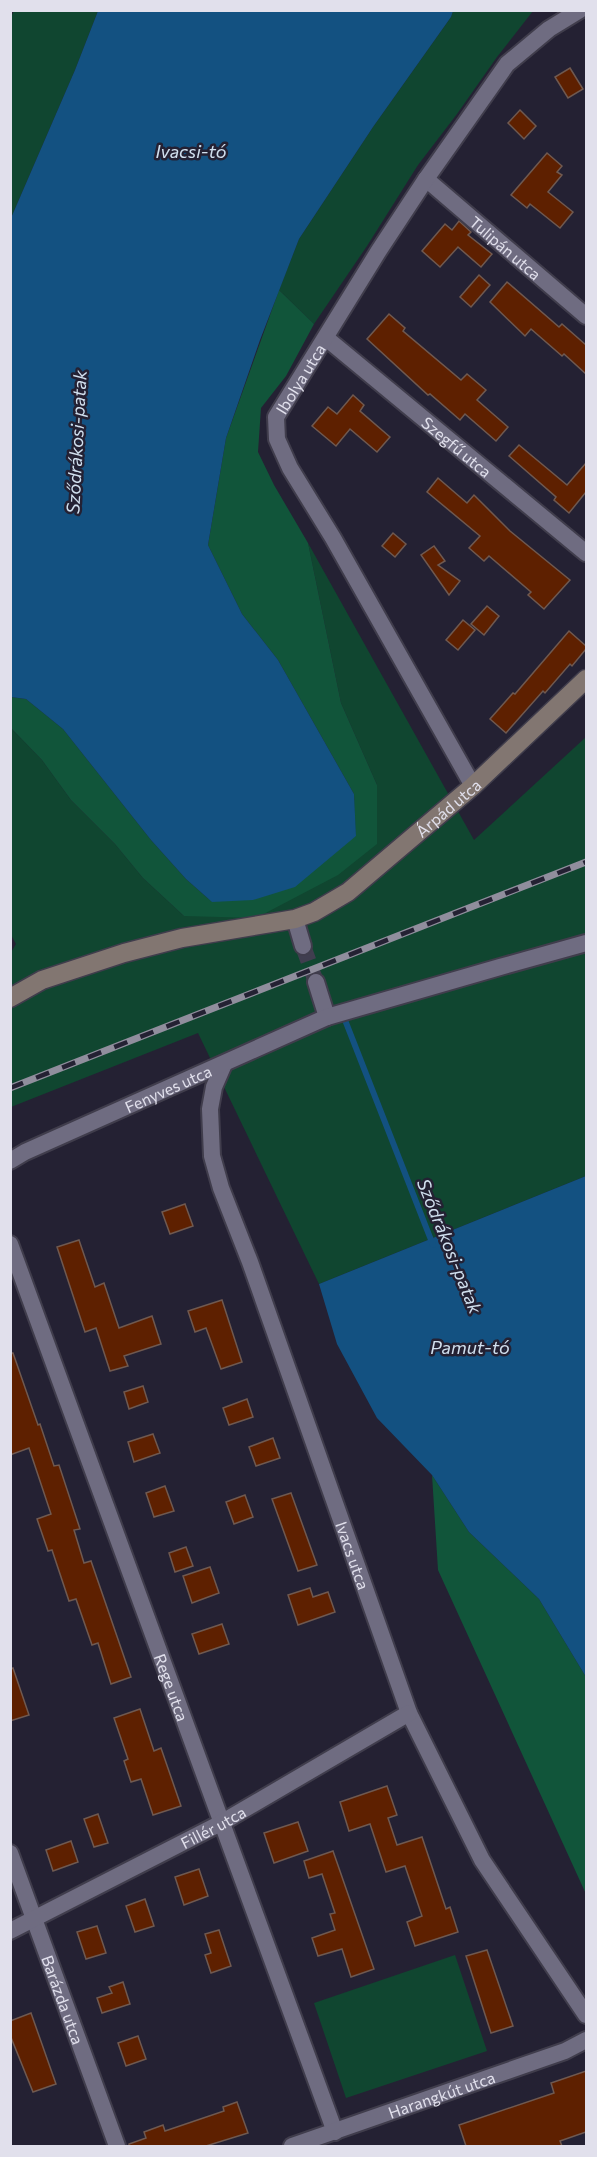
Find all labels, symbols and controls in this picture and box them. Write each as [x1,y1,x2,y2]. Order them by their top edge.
water label: Ivacsi-tó [156,140,227,162]
street label: Tulipán utca [466,212,545,283]
street label: Ibolya utca [271,340,329,417]
water label: Sződrákosi-patak [61,368,91,514]
street label: Szegfű utca [418,412,496,481]
street label: Árpád utca [411,775,484,840]
street label: Fenyves utca [122,1060,214,1116]
water label: Sződrákosi-patak [413,1175,488,1318]
water label: Pamut-tó [430,1336,510,1358]
street label: Ivacs utca [333,1519,374,1592]
street label: Rege utca [151,1651,193,1724]
street label: Fillér utca [177,1801,249,1852]
street label: Barázda utca [39,1952,88,2047]
street label: Harangkút utca [385,2067,497,2121]

